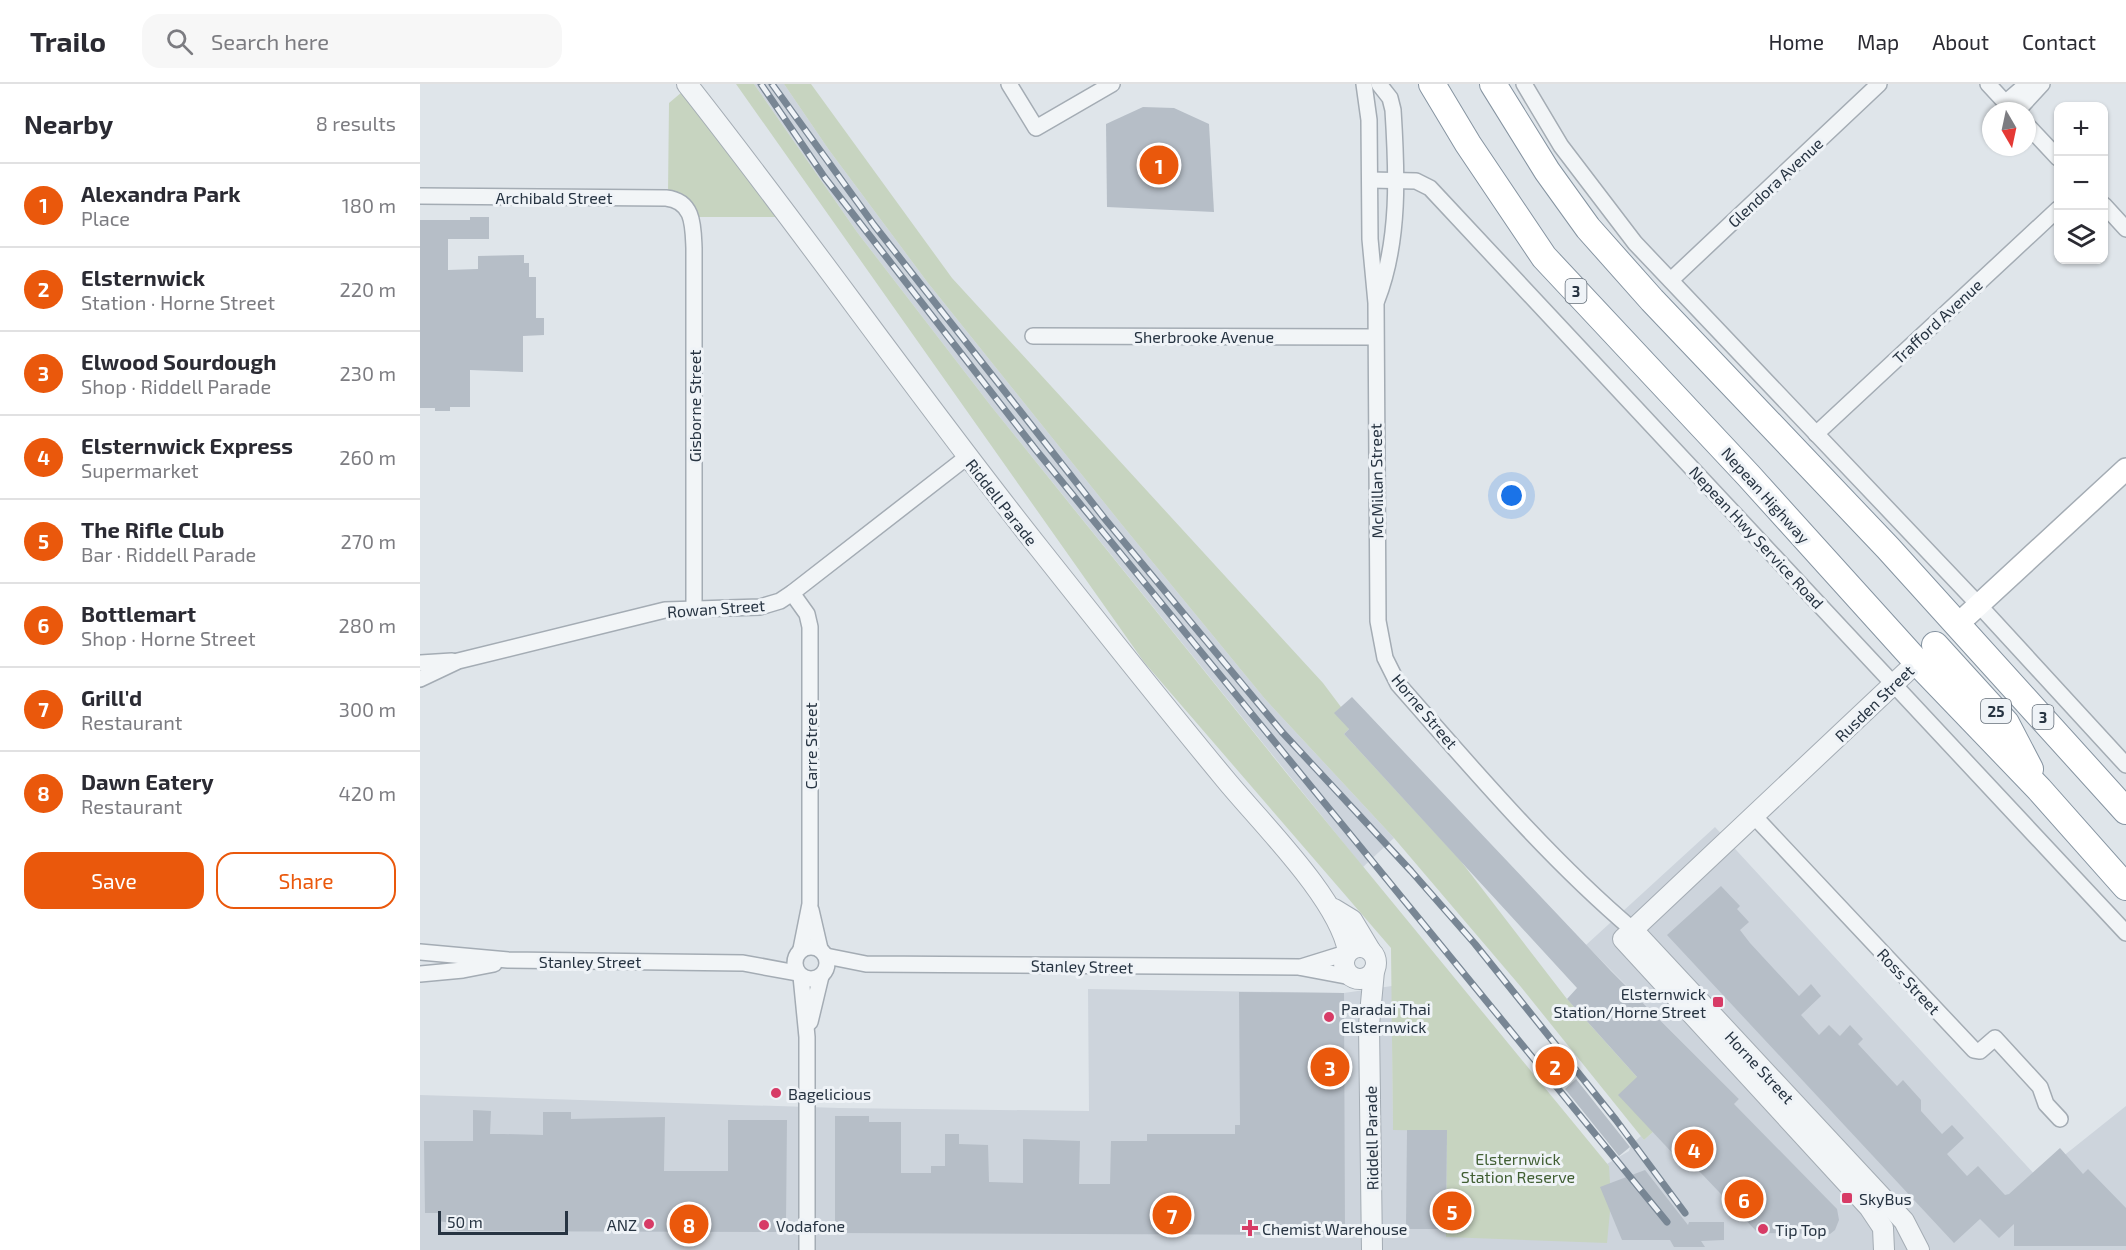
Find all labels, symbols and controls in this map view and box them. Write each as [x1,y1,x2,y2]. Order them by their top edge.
search box [142,14,562,68]
text: Trailo [30,24,106,58]
icon: search [163,25,196,58]
text: Search here [211,28,329,54]
text: Home [1768,29,1824,54]
text: Map [1857,29,1899,54]
text: About [1932,29,1989,54]
text: Contact [2022,29,2096,54]
north arrow [1982,102,2036,156]
map controls [2054,102,2108,264]
button: + [2054,102,2108,156]
text: Nearby [24,108,113,139]
text: 8 results [316,111,396,135]
street label: Glendora Avenue [1724,133,1826,231]
pin: 1 [1140,142,1178,188]
button: − [2054,156,2108,210]
text: Alexandra Park [81,180,241,206]
street label: Archibald Street [495,188,613,207]
text: 1 [39,193,48,217]
text: 180 m [342,193,396,217]
text: Place [81,206,130,230]
button: layers [2054,210,2108,264]
text: Elsternwick [81,264,205,290]
street label: Trafford Avenue [1888,275,1986,367]
text: 2 [38,277,49,301]
text: 220 m [339,277,396,301]
road number: 3 [1566,279,1586,303]
text: Station · Horne Street [81,290,275,314]
street label: Sherbrooke Avenue [1134,327,1274,346]
text: Elwood Sourdough [81,348,276,374]
street label: Gisborne Street [685,350,704,462]
text: 3 [38,361,49,385]
text: 230 m [340,361,396,385]
text: Shop · Riddell Parade [81,374,271,398]
street label: McMillan Street [1365,423,1387,539]
text: Elsternwick Express [81,432,293,458]
street label: Nepean Highway [1718,443,1814,547]
text: 4 [37,445,50,469]
text: 260 m [339,445,396,469]
street label: Riddell Parade [962,455,1042,549]
text: Supermarket [81,458,199,482]
street label: Nepean Hwy Service Road [1686,462,1828,612]
your location [1497,481,1526,510]
text: The Rifle Club [81,516,224,542]
text: 5 [38,529,49,553]
text: 270 m [340,529,396,553]
text: Bar · Riddell Parade [81,542,256,566]
street label: Rowan Street [666,595,766,621]
text: Bottlemart [81,600,196,626]
text: 6 [38,613,49,637]
text: 280 m [339,613,396,637]
text: Shop · Horne Street [81,626,256,650]
street label: Rusden Street [1831,661,1917,745]
street label: Horne Street [1388,670,1462,752]
text: Grill'd [81,684,142,710]
text: 7 [38,697,49,721]
text: 300 m [339,697,396,721]
road number: 25 [1981,699,2011,723]
street label: Carre Street [801,702,820,790]
road number: 3 [2032,705,2054,729]
text: Restaurant [81,710,182,734]
text: Dawn Eatery [81,768,214,794]
text: 8 [37,781,50,805]
text: 420 m [338,781,396,805]
text: Restaurant [81,794,182,818]
button: Save [24,852,204,909]
button: Share [216,852,396,909]
street label: Ross Street [1874,944,1944,1018]
street label: Stanley Street [539,952,641,971]
street label: Stanley Street [1031,956,1133,976]
place label: Elsternwick Station/Horne Street [1553,984,1706,1021]
marker: Elsternwick Station/Horne Street [1711,995,1725,1009]
place label: Paradai Thai Elsternwick [1341,999,1431,1036]
marker: Paradai Thai Elsternwick [1322,1010,1336,1024]
street label: Horne Street [1722,1027,1798,1107]
pin: 3 [1310,1044,1350,1090]
pin: 2 [1536,1044,1574,1088]
place label: Bagelicious [788,1084,871,1103]
marker: Bagelicious [769,1086,783,1100]
street label: Riddell Parade [1361,1086,1381,1190]
pin: 4 [1674,1126,1714,1172]
park label: Elsternwick Station Reserve [1461,1149,1575,1186]
pin: 6 [1724,1176,1764,1222]
pin: 5 [1432,1188,1472,1234]
place label: SkyBus [1859,1189,1912,1208]
marker: SkyBus [1840,1191,1854,1205]
pin: 7 [1152,1192,1191,1238]
pin: 8 [670,1202,708,1246]
scale bar [438,1208,568,1236]
text: 50 m [447,1212,483,1231]
place label: ANZ [607,1215,637,1234]
place label: Vodafone [776,1216,845,1235]
marker: ANZ [642,1217,656,1231]
marker: Vodafone [757,1218,771,1232]
place label: Chemist Warehouse [1262,1219,1407,1238]
place label: Tip Top [1775,1220,1827,1239]
marker: Chemist Warehouse [1243,1221,1257,1235]
marker: Tip Top [1756,1222,1770,1236]

